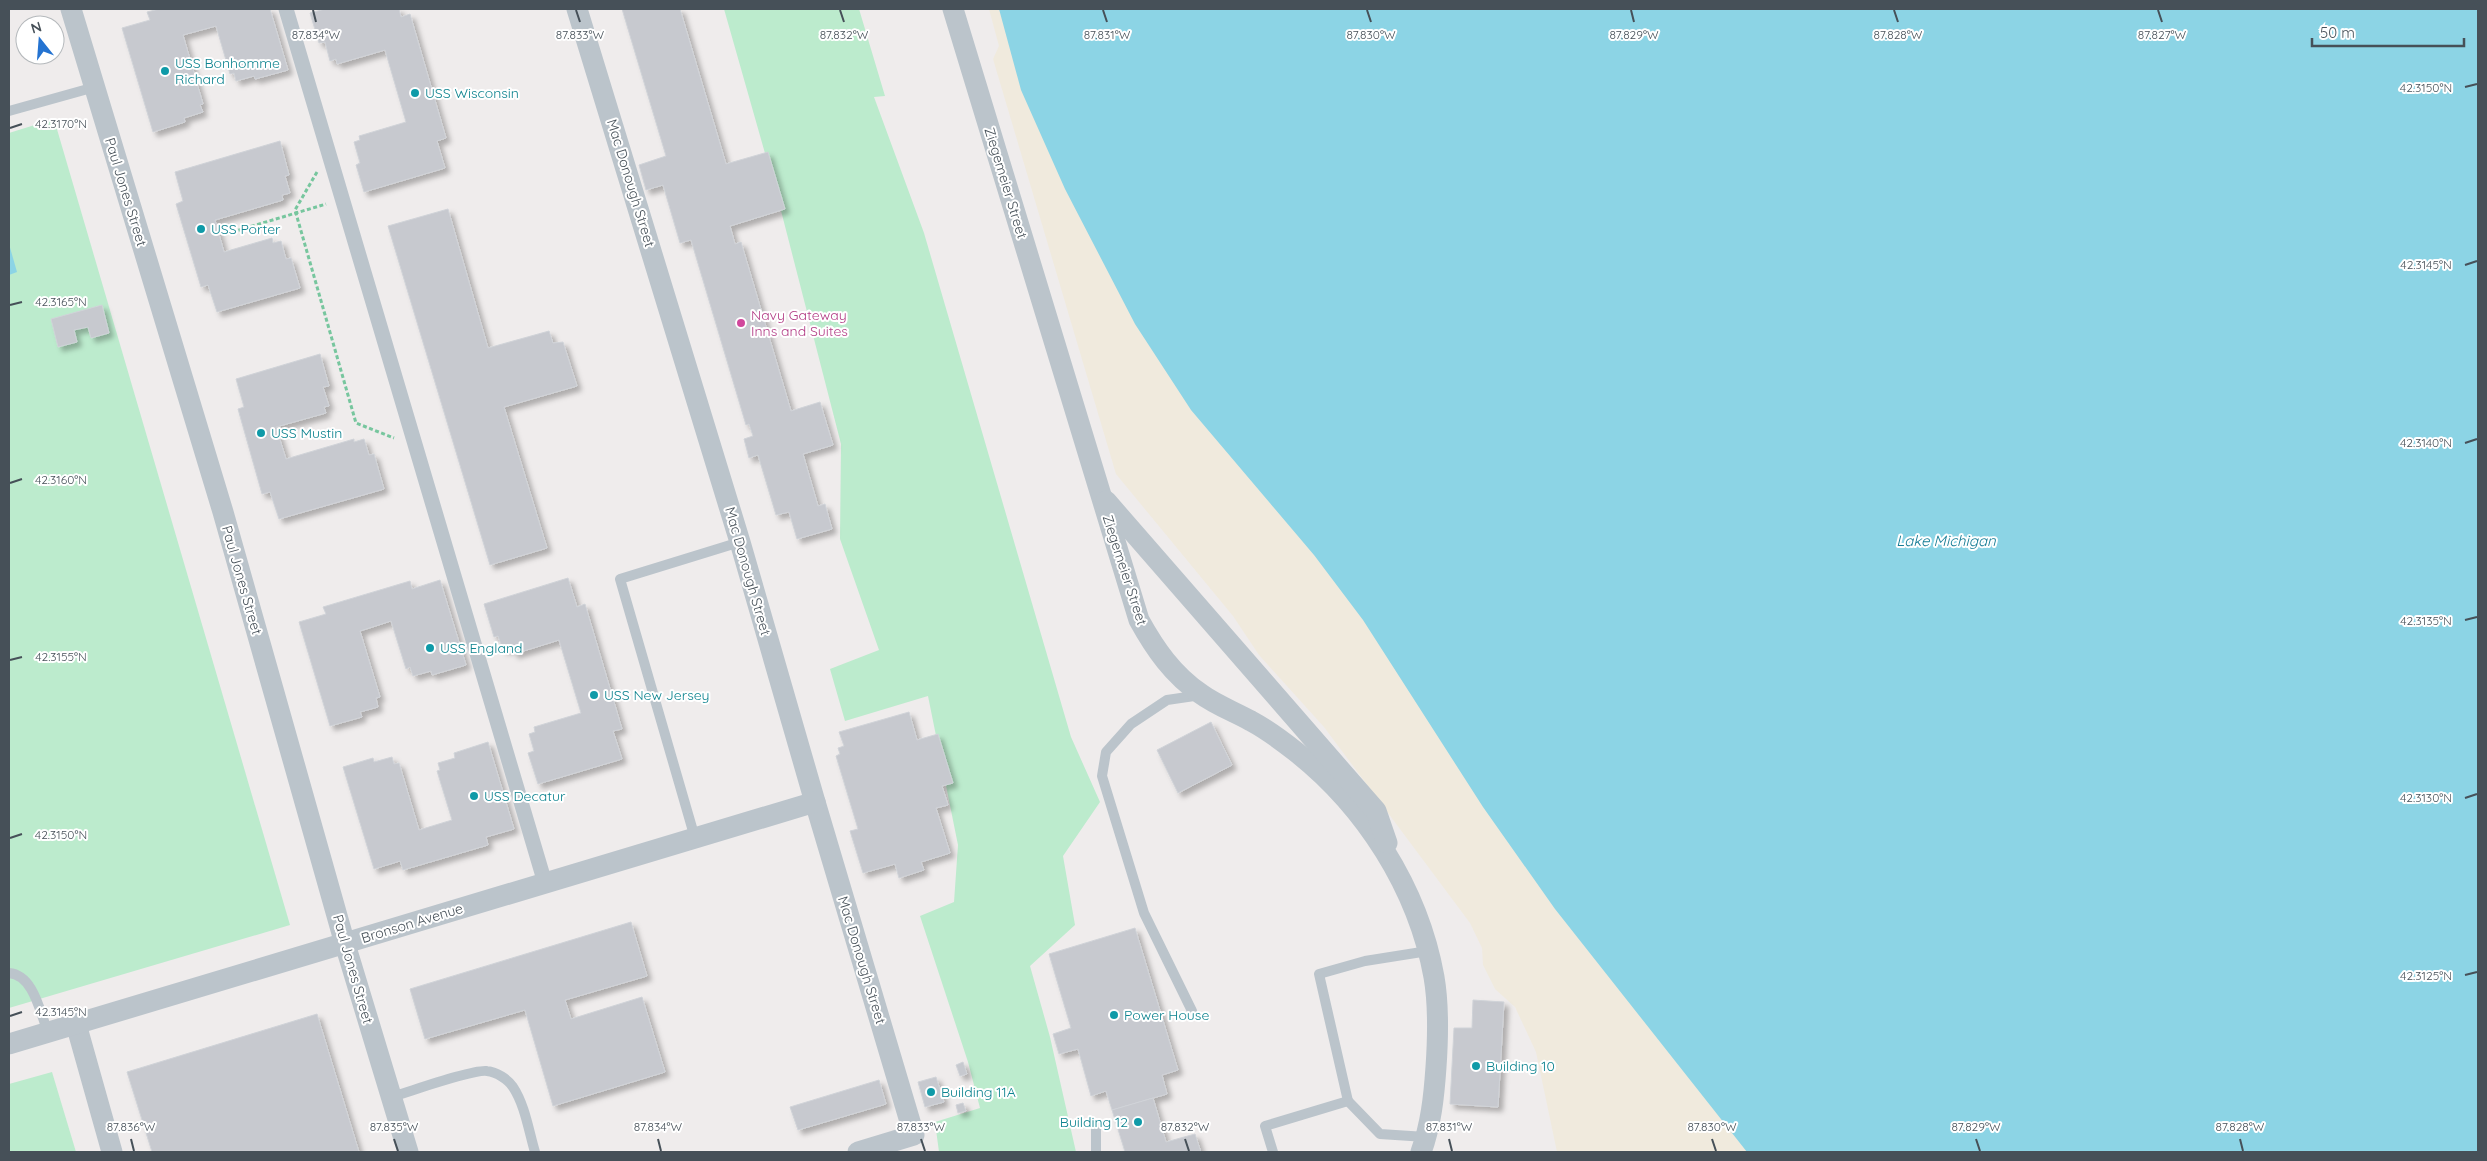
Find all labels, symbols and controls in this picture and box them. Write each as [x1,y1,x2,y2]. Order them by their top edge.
north arrow [15,15,65,65]
scale bar [2312,15,2464,47]
text: N [29,17,44,38]
text: 50 m [2320,23,2355,42]
text: 87.834°W [292,27,341,42]
text: 87.833°W [556,27,605,42]
text: 87.832°W [820,27,869,42]
text: 87.831°W [1084,27,1131,42]
text: 87.830°W [1346,27,1396,42]
text: 87.829°W [1609,27,1659,42]
text: 87.828°W [1874,27,1923,42]
text: 87.827°W [2138,27,2187,42]
place label: USS Bonhomme Richard [175,54,280,88]
marker: USS Bonhomme Richard [159,65,171,77]
text: 42.3150°N [2400,80,2452,95]
place label: USS Wisconsin [425,84,519,102]
marker: USS Wisconsin [409,87,421,99]
text: 42.3170°N [35,116,87,131]
street label: Mac Donough Street [603,117,659,249]
street label: Ziegemeier Street [981,125,1032,241]
street label: Paul Jones Street [101,135,151,249]
place label: USS Porter [211,220,281,238]
marker: USS Porter [195,223,207,235]
text: 42.3145°N [2400,257,2452,272]
text: 42.3165°N [35,294,87,309]
place label: Navy Gateway Inns and Suites [751,306,848,340]
marker: Navy Gateway Inns and Suites [735,317,747,329]
place label: USS Mustin [271,424,342,442]
marker: USS Mustin [255,427,267,439]
text: 42.3140°N [2400,435,2452,450]
text: 42.3160°N [35,472,87,487]
street label: Mac Donough Street [721,505,775,638]
street label: Ziegemeier Street [1099,512,1151,628]
street label: Paul Jones Street [218,523,266,637]
water label: Lake Michigan [1896,531,1996,550]
text: 42.3135°N [2400,613,2452,628]
place label: USS England [440,639,522,657]
marker: USS England [424,642,436,654]
text: 42.3155°N [35,649,87,664]
place label: USS New Jersey [604,686,710,704]
marker: USS New Jersey [588,689,600,701]
place label: USS Decatur [484,787,566,805]
marker: USS Decatur [468,790,480,802]
text: 42.3130°N [2400,790,2452,805]
text: 42.3150°N [35,827,87,842]
street label: Mac Donough Street [834,894,890,1026]
street label: Bronson Avenue [359,899,465,947]
street label: Paul Jones Street [329,912,377,1026]
text: 42.3125°N [2400,968,2452,983]
text: 42.3145°N [35,1004,87,1019]
place label: Power House [1124,1006,1209,1024]
marker: Power House [1108,1009,1120,1021]
place label: Building 10 [1486,1057,1555,1075]
marker: Building 10 [1470,1060,1482,1072]
place label: Building 11A [941,1083,1016,1101]
marker: Building 11A [925,1086,937,1098]
place label: Building 12 [1060,1113,1128,1131]
marker: Building 12 [1132,1116,1144,1128]
text: 87.836°W [107,1119,156,1134]
text: 87.835°W [370,1119,419,1134]
text: 87.834°W [634,1119,683,1134]
text: 87.833°W [897,1119,946,1134]
text: 87.832°W [1161,1119,1210,1134]
text: 87.831°W [1426,1119,1473,1134]
text: 87.830°W [1687,1119,1737,1134]
text: 87.829°W [1951,1119,2001,1134]
text: 87.828°W [2216,1119,2265,1134]

